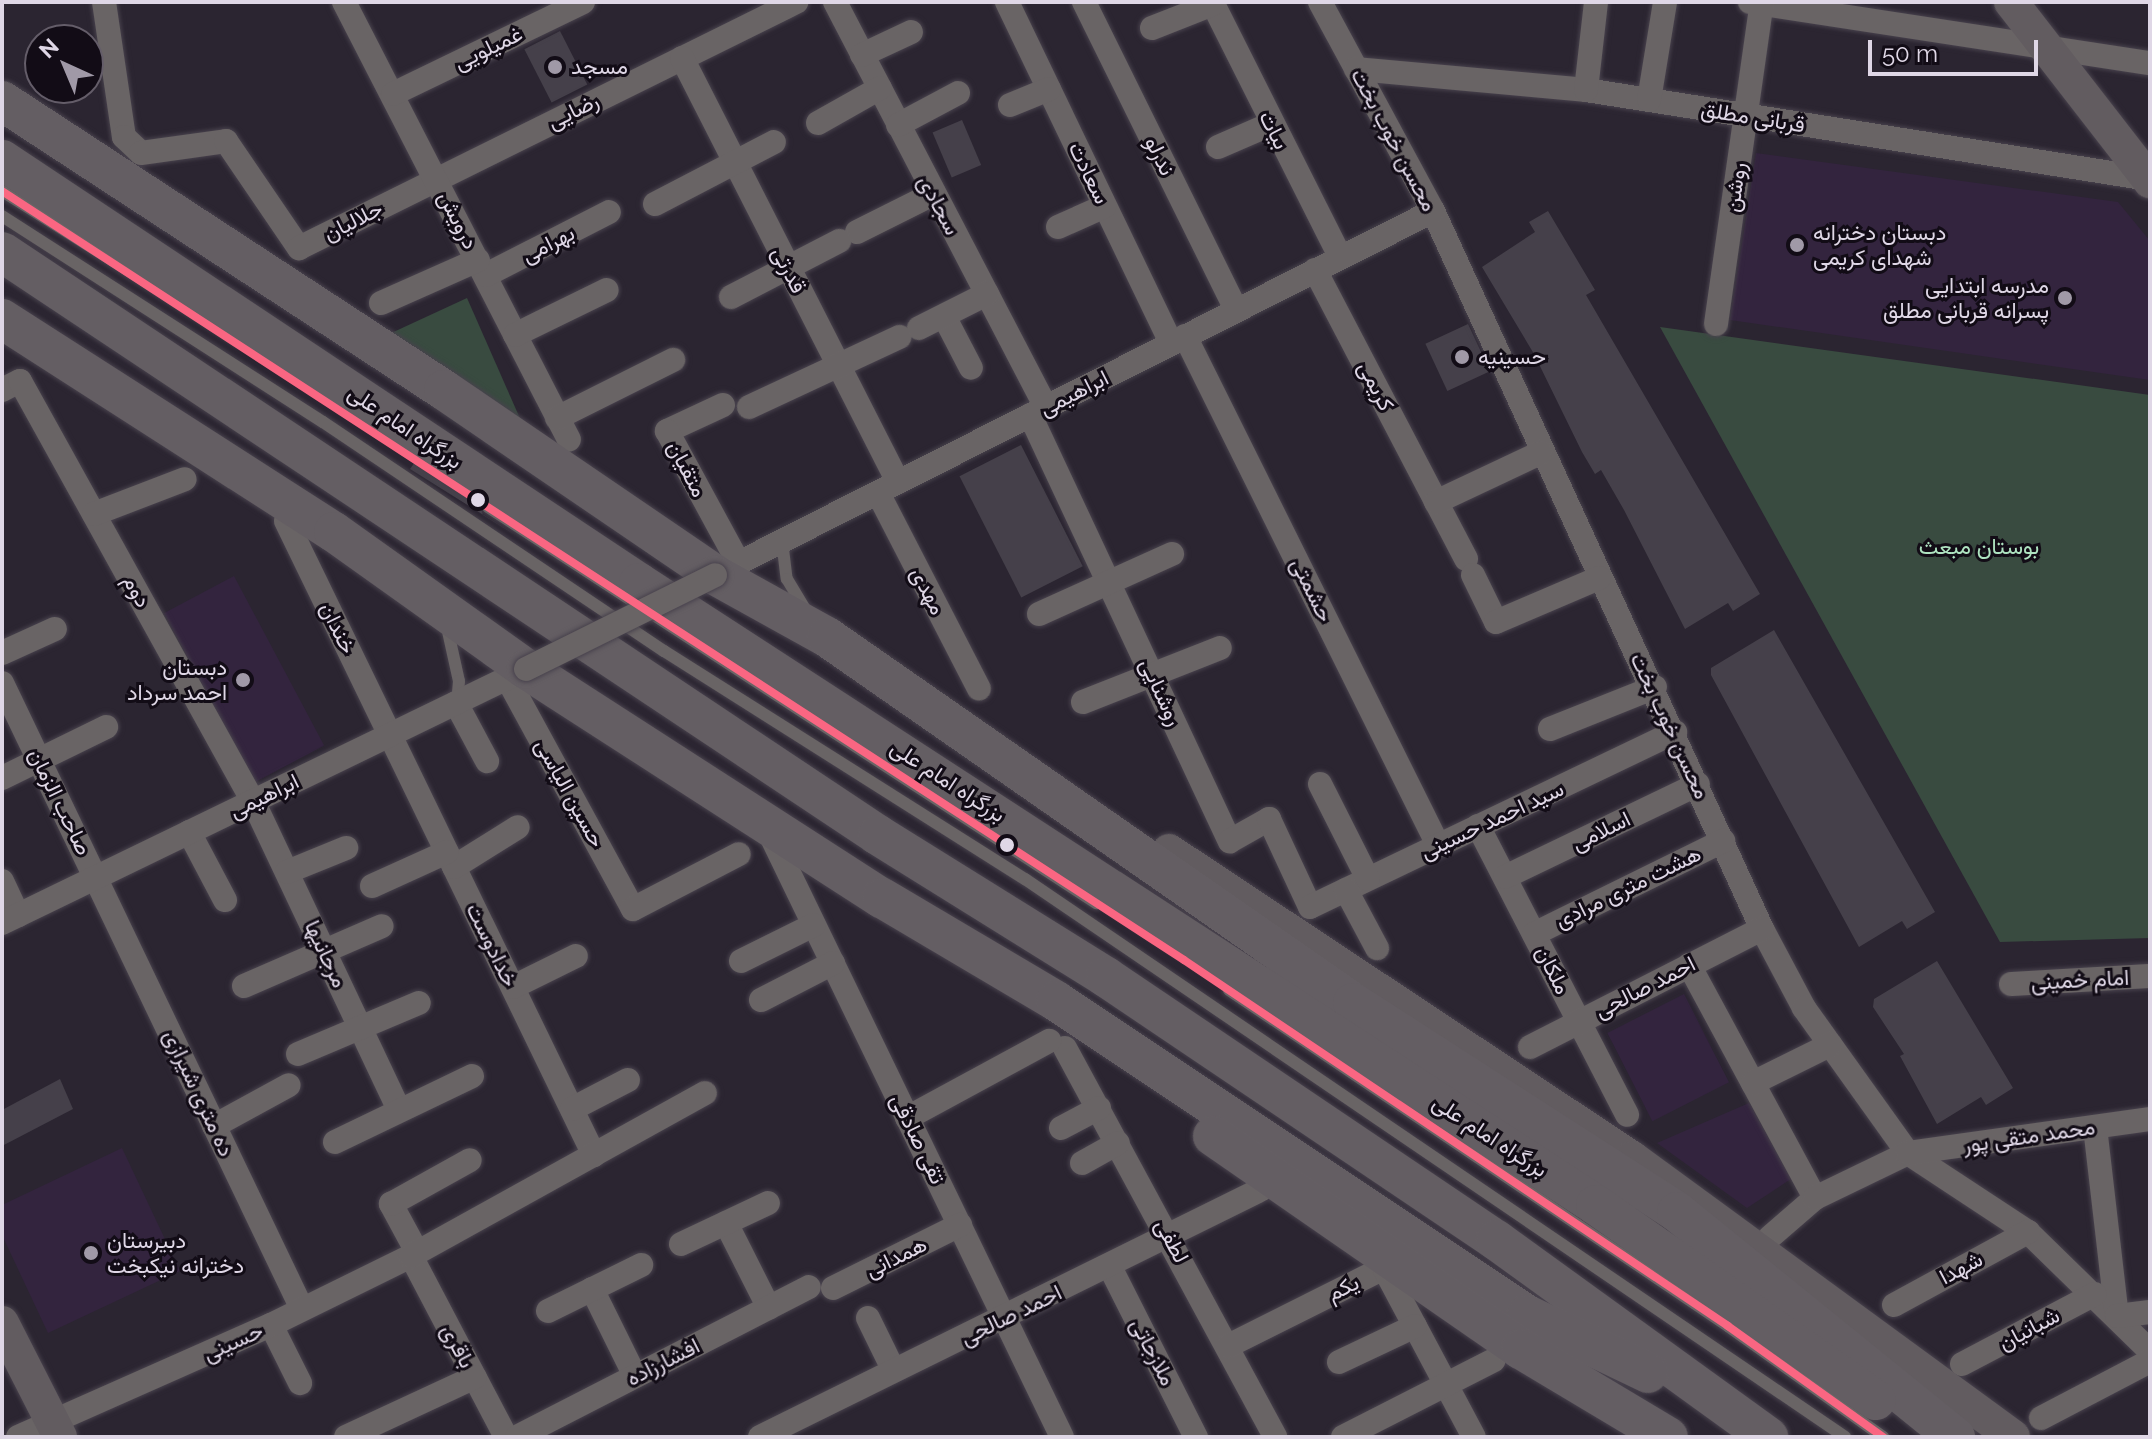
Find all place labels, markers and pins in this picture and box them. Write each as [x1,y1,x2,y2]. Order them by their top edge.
place label: مسجد [571,54,628,80]
marker: مسجد [546,58,564,76]
place label: دبستان دخترانه شهدای کریمی [1813,219,1946,270]
marker: دبستان دخترانه شهدای کریمی [1788,236,1806,254]
place label: مدرسه ابتدایی پسرانه قربانی مطلق [1883,272,2049,324]
marker: مدرسه ابتدایی پسرانه قربانی مطلق [2056,289,2074,307]
place label: حسینیه [1478,344,1546,370]
marker: حسینیه [1453,348,1471,366]
unlabelled marker [470,492,486,508]
place label: دبستان احمد سرداد [127,654,227,706]
marker: دبستان احمد سرداد [234,671,252,689]
unlabelled marker [999,837,1015,853]
place label: دبیرستان دخترانه نیکبخت [107,1227,244,1278]
marker: دبیرستان دخترانه نیکبخت [82,1244,100,1262]

